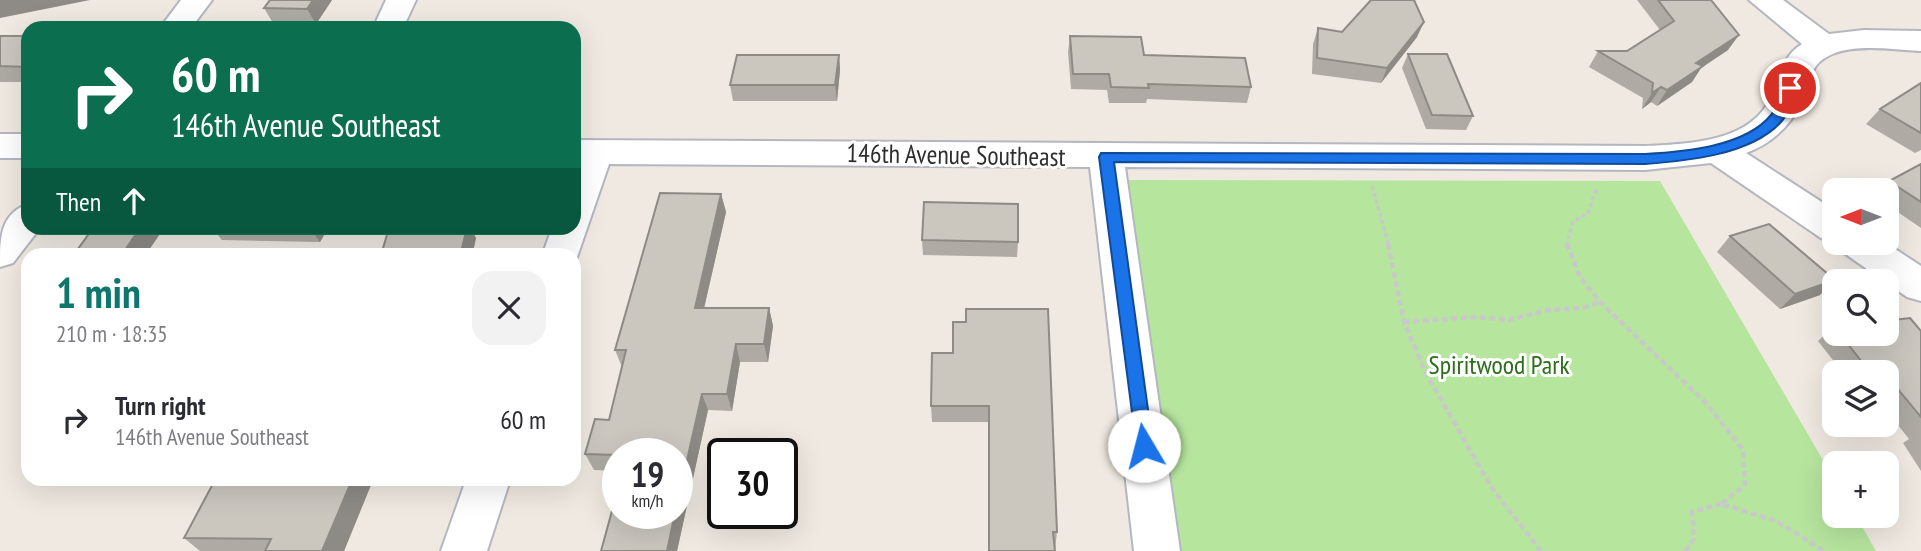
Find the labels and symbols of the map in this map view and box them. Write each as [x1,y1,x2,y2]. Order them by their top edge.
pin [1760,58,1820,118]
street label: 146th Avenue Southeast [846,136,1066,173]
north arrow [1822,178,1899,256]
park label: Spiritwood Park [1429,348,1569,381]
position arrow [1107,409,1181,483]
speed limit sign: 30 [707,438,798,529]

